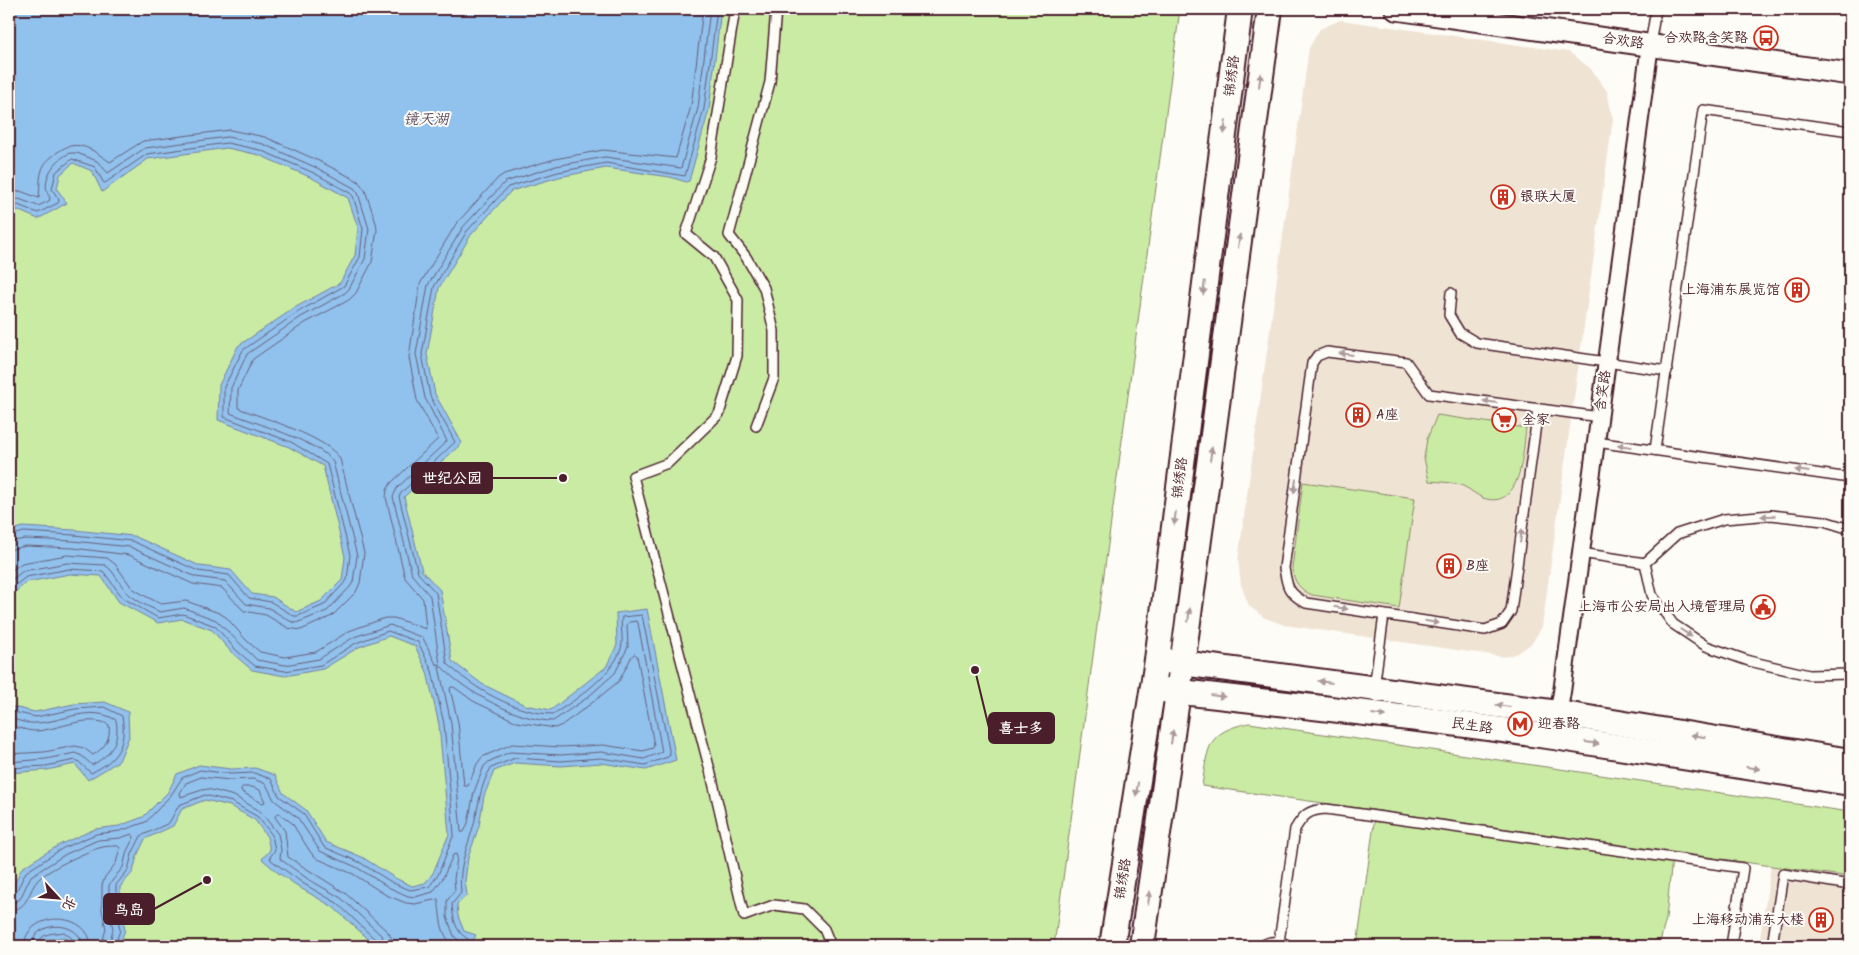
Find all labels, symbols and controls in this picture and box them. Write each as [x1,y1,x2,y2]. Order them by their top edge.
bus stop icon: 合欢路含笑路 [1753,25,1779,51]
street label: 合欢路 [1601,27,1645,55]
place label: 合欢路含笑路 [1664,27,1748,49]
street label: 锦绣路 [1219,54,1245,98]
one-way arrow [1256,71,1264,87]
water label: 镜天湖 [403,108,450,132]
one-way arrow [1221,119,1229,135]
building icon: 银联大厦 [1490,184,1516,210]
place label: 银联大厦 [1520,186,1576,208]
one-way arrow [1235,232,1243,248]
building icon: 上海浦东展览馆 [1784,277,1810,303]
place label: 上海浦东展览馆 [1682,279,1780,301]
one-way arrow [1200,280,1208,296]
one-way arrow [1337,350,1353,358]
street label: 含笑路 [1589,369,1617,413]
one-way arrow [1482,398,1498,406]
building icon: A座 [1345,402,1371,428]
place label: A座 [1376,404,1399,426]
supermarket icon: 全家 [1491,407,1517,433]
place label: 全家 [1522,409,1550,431]
one-way arrow [1615,442,1631,450]
one-way arrow [1207,445,1215,461]
street label: 锦绣路 [1167,456,1193,500]
callout: 世纪公园 [412,463,492,493]
text: 世纪公园 [422,467,482,491]
one-way arrow [1794,467,1810,475]
one-way arrow [1291,478,1299,494]
one-way arrow [1171,511,1179,527]
one-way arrow [1760,512,1776,520]
one-way arrow [1517,528,1525,544]
building icon: B座 [1436,553,1462,579]
place label: B座 [1466,555,1489,577]
public building icon: 上海市公安局出入境管理局 [1750,594,1776,620]
place label: 上海市公安局出入境管理局 [1578,596,1746,618]
one-way arrow [1333,604,1349,612]
one-way arrow [1185,607,1193,623]
one-way arrow [1424,618,1440,626]
one-way arrow [1679,628,1693,638]
one-way arrow [1317,678,1333,686]
one-way arrow [1210,692,1226,700]
one-way arrow [1495,702,1511,710]
one-way arrow [1372,711,1388,719]
metro station icon: 迎春路 [1507,711,1533,737]
street label: 民生路 [1450,712,1494,740]
callout: 喜士多 [989,713,1054,743]
place label: 迎春路 [1538,713,1580,735]
text: 喜士多 [998,717,1044,741]
one-way arrow [1168,729,1176,745]
one-way arrow [1690,732,1706,740]
one-way arrow [1585,739,1601,747]
one-way arrow [1745,764,1761,772]
one-way arrow [1132,781,1140,797]
street label: 锦绣路 [1109,857,1137,901]
north arrow [32,872,82,922]
one-way arrow [1145,890,1153,906]
text: 北 [56,892,82,914]
callout: 鸟岛 [104,894,154,924]
text: 鸟岛 [114,899,144,923]
building icon: 上海移动浦东大楼 [1808,907,1834,933]
place label: 上海移动浦东大楼 [1692,909,1804,931]

